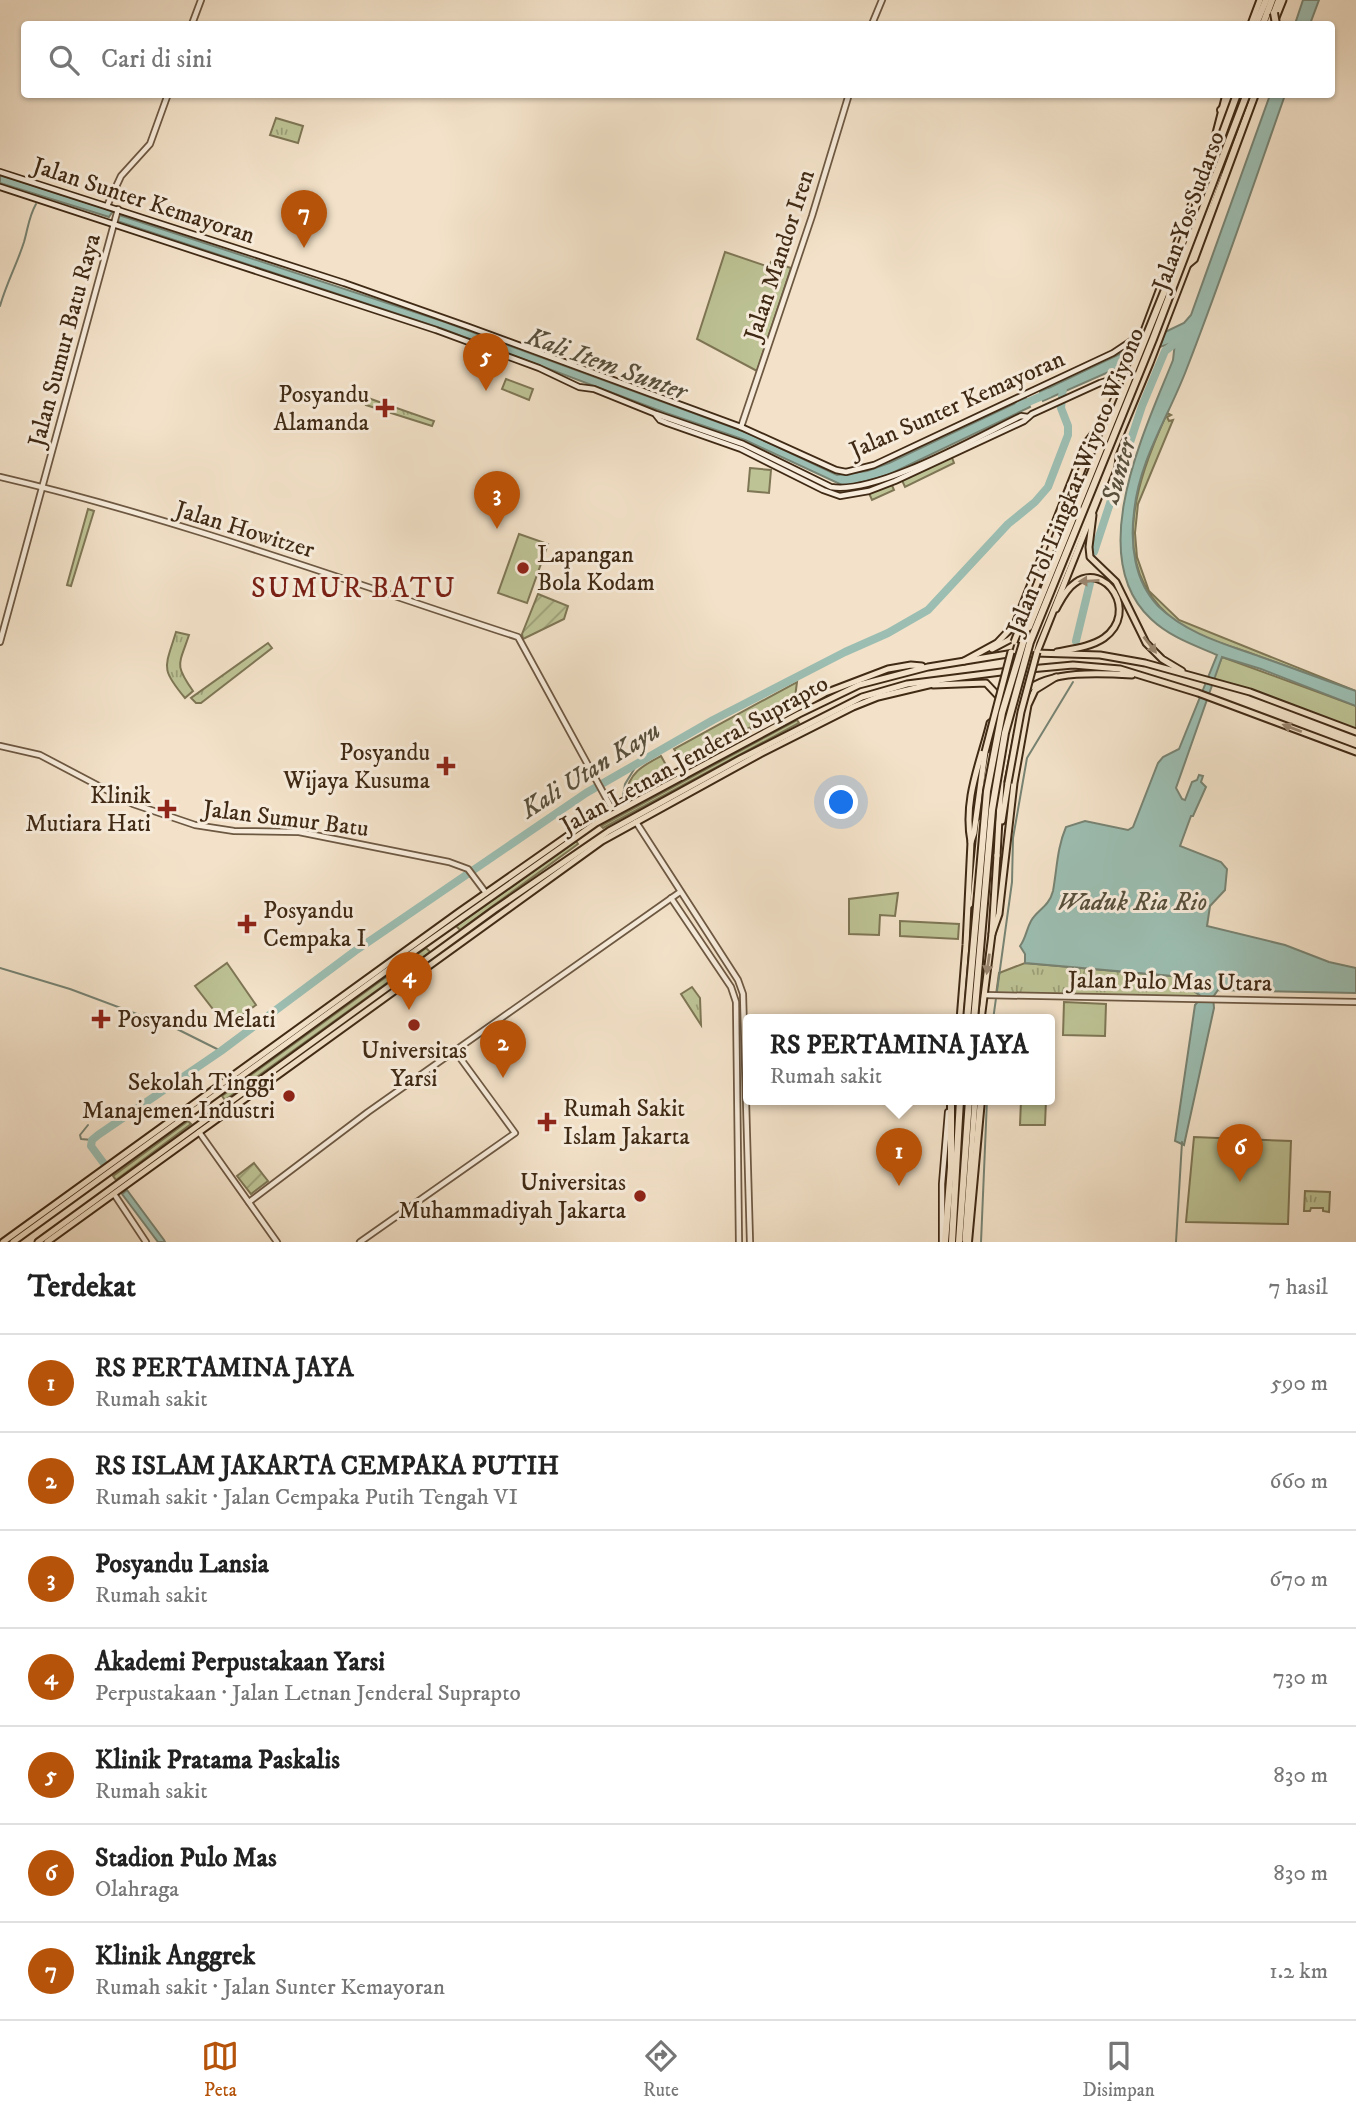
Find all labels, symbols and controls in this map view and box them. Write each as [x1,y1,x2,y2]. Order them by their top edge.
search box [21,21,1335,98]
icon: search [45,41,83,79]
text: Cari di sini [101,43,212,76]
street label: Jalan Yos Sudarso [1145,127,1232,297]
street label: Jalan Sunter Kemayoran [27,150,259,251]
street label: Jalan Mandor Iren [738,166,822,346]
pin: 7 [281,190,327,248]
street label: Jalan Sumur Batu Raya [22,230,108,452]
water label: Kali Item Sunter [521,320,693,409]
street label: Jalan Tol Lingkar Wiyoto Wiyono [1000,323,1151,641]
pin: 5 [463,333,509,391]
street label: Jalan Sunter Kemayoran [844,344,1070,467]
place label: Posyandu Alamanda [273,380,370,438]
marker: Posyandu Alamanda [375,398,395,418]
water label: Sunter [1094,433,1145,509]
pin: 3 [474,471,520,529]
street label: Jalan Howitzer [169,494,318,565]
place label: Lapangan Bola Kodam [537,540,655,598]
marker: Lapangan Bola Kodam [515,560,531,576]
district label: SUMUR BATU [251,571,457,606]
one-way arrow [1078,576,1100,587]
one-way arrow [1142,636,1157,654]
street label: Jalan Letnan Jenderal Suprapto [554,669,834,842]
water label: Kali Utan Kayu [514,714,667,827]
one-way arrow [1282,722,1303,733]
place label: Posyandu Wijaya Kusuma [282,738,431,796]
marker: Posyandu Wijaya Kusuma [436,756,456,776]
place label: Klinik Mutiara Hati [25,781,151,839]
your location [824,785,858,819]
street label: Jalan Sumur Batu [199,794,370,844]
marker: Klinik Mutiara Hati [157,799,177,819]
water label: Waduk Ria Rio [1057,886,1207,919]
place label: Posyandu Cempaka I [263,896,366,954]
marker: Posyandu Cempaka I [237,914,257,934]
pin: 4 [386,952,432,1010]
one-way arrow [982,954,993,976]
street label: Jalan Pulo Mas Utara [1066,965,1273,999]
place label: Posyandu Melati [117,1005,276,1035]
marker: Posyandu Melati [91,1009,111,1029]
popup [743,1014,1055,1105]
marker: Universitas Yarsi [406,1017,422,1033]
pin: 2 [480,1020,526,1078]
text: RS PERTAMINA JAYA [770,1029,1028,1062]
place label: Universitas Yarsi [361,1036,467,1094]
text: Rumah sakit [770,1062,882,1091]
place label: Sekolah Tinggi Manajemen Industri [82,1068,275,1126]
marker: Sekolah Tinggi Manajemen Industri [281,1088,297,1104]
place label: Rumah Sakit Islam Jakarta [563,1094,690,1152]
marker: Rumah Sakit Islam Jakarta [537,1112,557,1132]
pin: 6 [1217,1124,1263,1182]
pin: 1 [876,1128,922,1186]
place label: Universitas Muhammadiyah Jakarta [398,1168,627,1226]
marker: Universitas Muhammadiyah Jakarta [632,1188,648,1204]
text: Terdekat [28,1269,136,1306]
text: 7 hasil [1269,1273,1328,1302]
text: RS PERTAMINA JAYA [95,1352,354,1385]
text: 1 [47,1369,55,1398]
text: 590 m [1271,1369,1328,1398]
text: Rumah sakit [95,1385,208,1414]
text: RS ISLAM JAKARTA CEMPAKA PUTIH [95,1450,559,1483]
text: 2 [45,1467,57,1496]
text: 660 m [1269,1467,1328,1496]
text: Rumah sakit · Jalan Cempaka Putih Tengah VI [95,1483,518,1512]
text: Posyandu Lansia [95,1548,269,1581]
text: 3 [47,1565,55,1594]
text: 670 m [1269,1565,1328,1594]
text: Rumah sakit [95,1581,208,1610]
text: Akademi Perpustakaan Yarsi [95,1646,385,1679]
text: 4 [44,1663,58,1692]
text: 730 m [1273,1663,1328,1692]
text: Perpustakaan · Jalan Letnan Jenderal Suprapto [95,1679,521,1708]
text: Klinik Pratama Paskalis [95,1744,340,1777]
text: 5 [45,1761,57,1790]
text: 830 m [1273,1761,1328,1790]
text: Rumah sakit [95,1777,208,1806]
text: Stadion Pulo Mas [95,1842,277,1875]
text: 6 [45,1859,57,1888]
text: 830 m [1273,1859,1328,1888]
text: Olahraga [95,1875,179,1904]
text: Klinik Anggrek [95,1940,255,1973]
text: 7 [45,1957,57,1986]
text: 1.2 km [1269,1957,1328,1986]
text: Rumah sakit · Jalan Sunter Kemayoran [95,1973,445,2002]
tab: Peta [201,2037,239,2102]
tab: Rute [642,2037,680,2102]
tab: Disimpan [1083,2037,1155,2102]

